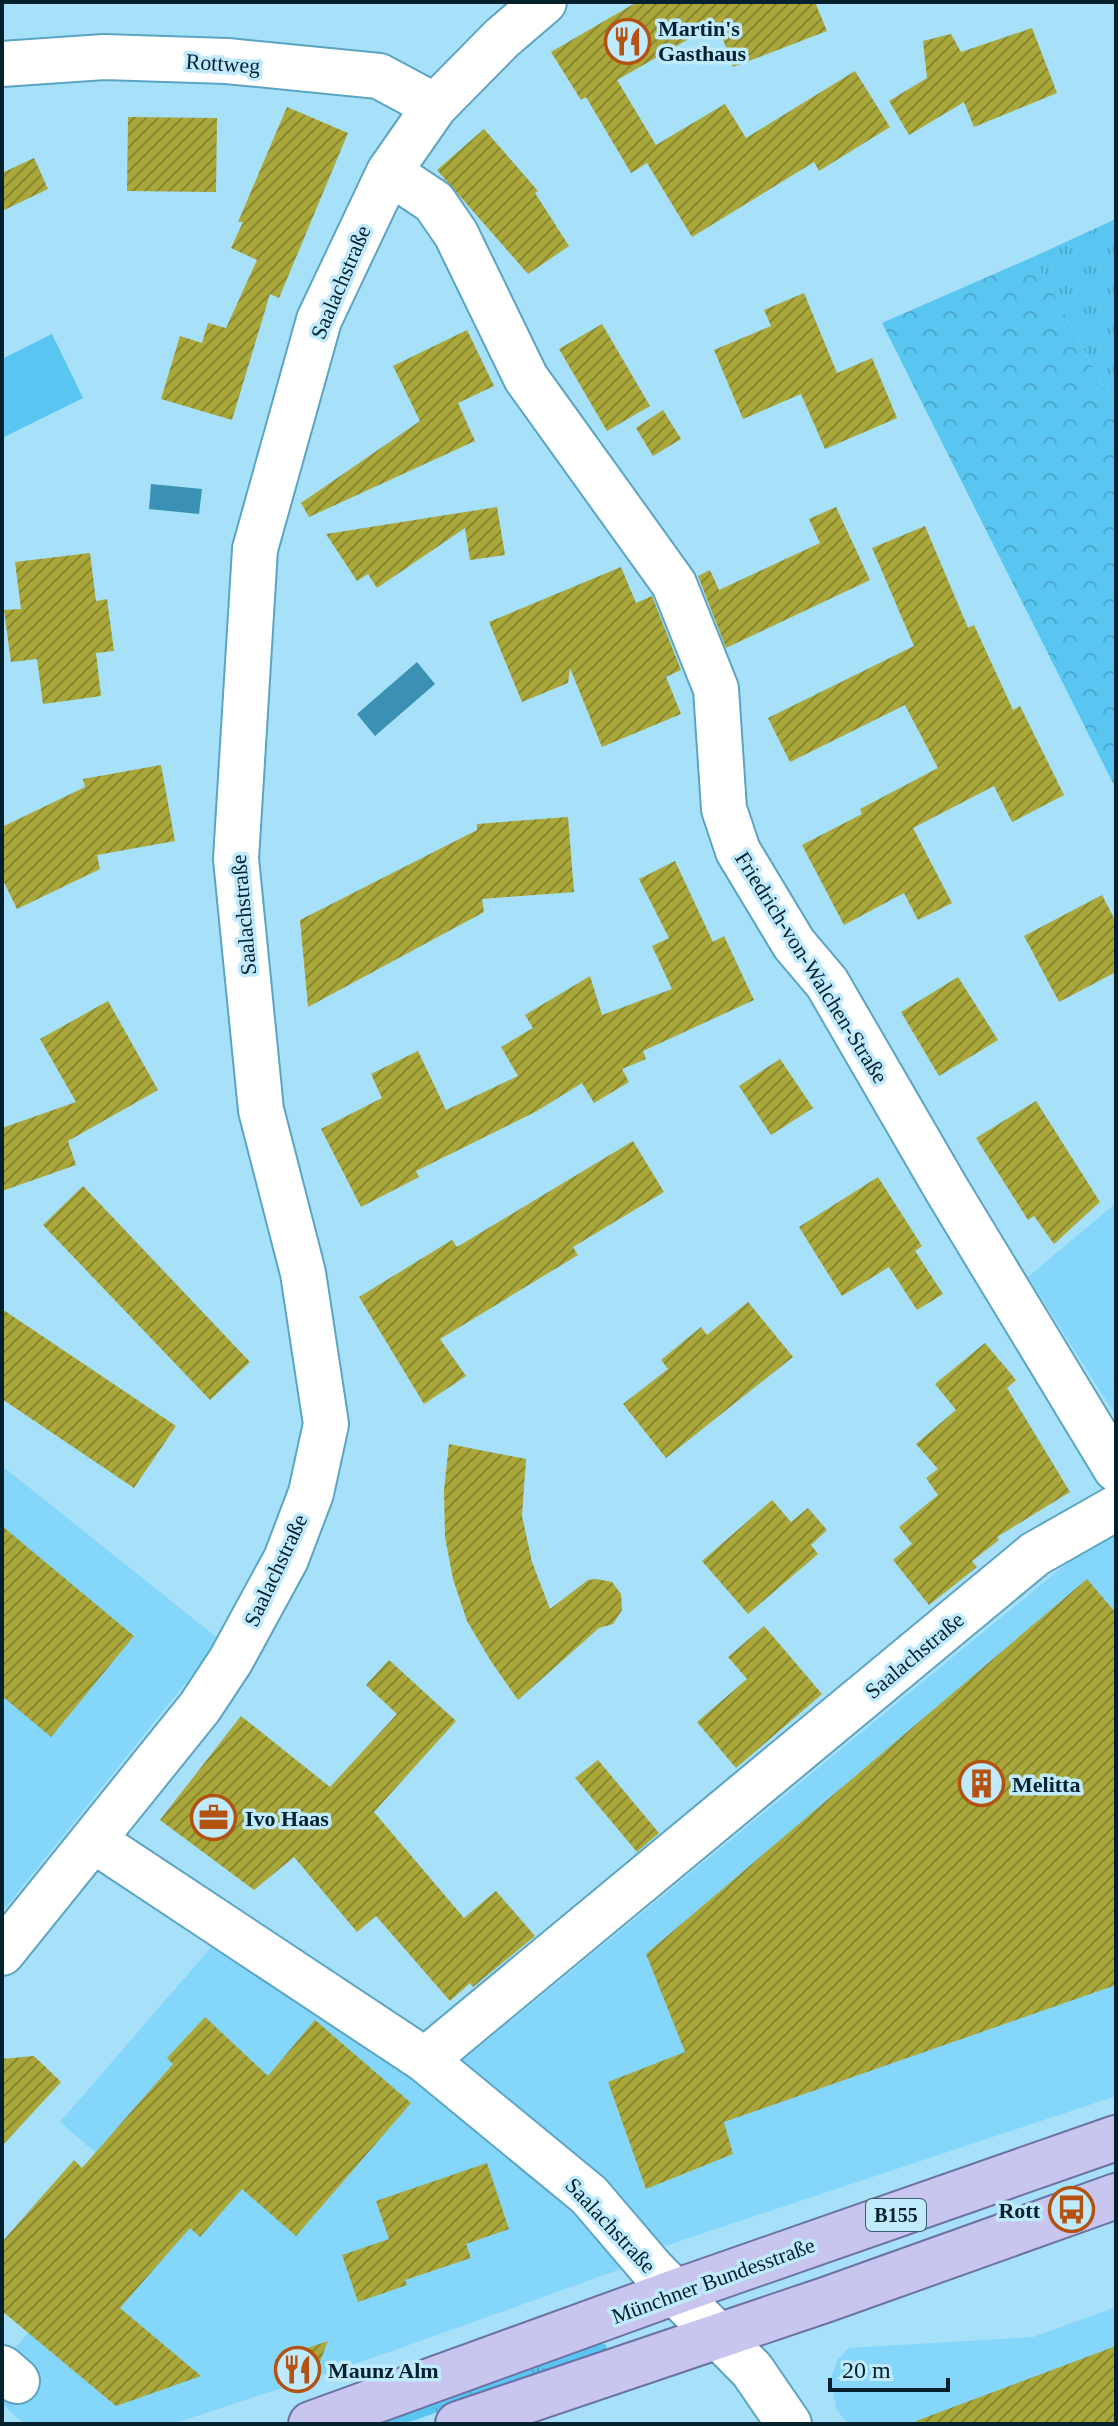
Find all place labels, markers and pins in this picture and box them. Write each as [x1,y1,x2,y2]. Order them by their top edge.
place label: Martin's Gasthaus [658,16,746,66]
restaurant icon: Martin's Gasthaus [603,17,651,65]
building icon: Melitta [957,1760,1005,1808]
place label: Melitta [1012,1772,1080,1797]
office icon: Ivo Haas [190,1794,238,1842]
place label: Ivo Haas [245,1806,329,1831]
bus stop icon: Rott [1047,2186,1095,2234]
place label: Rott [998,2198,1041,2223]
restaurant icon: Maunz Alm [273,2346,321,2394]
place label: Maunz Alm [328,2358,439,2383]

